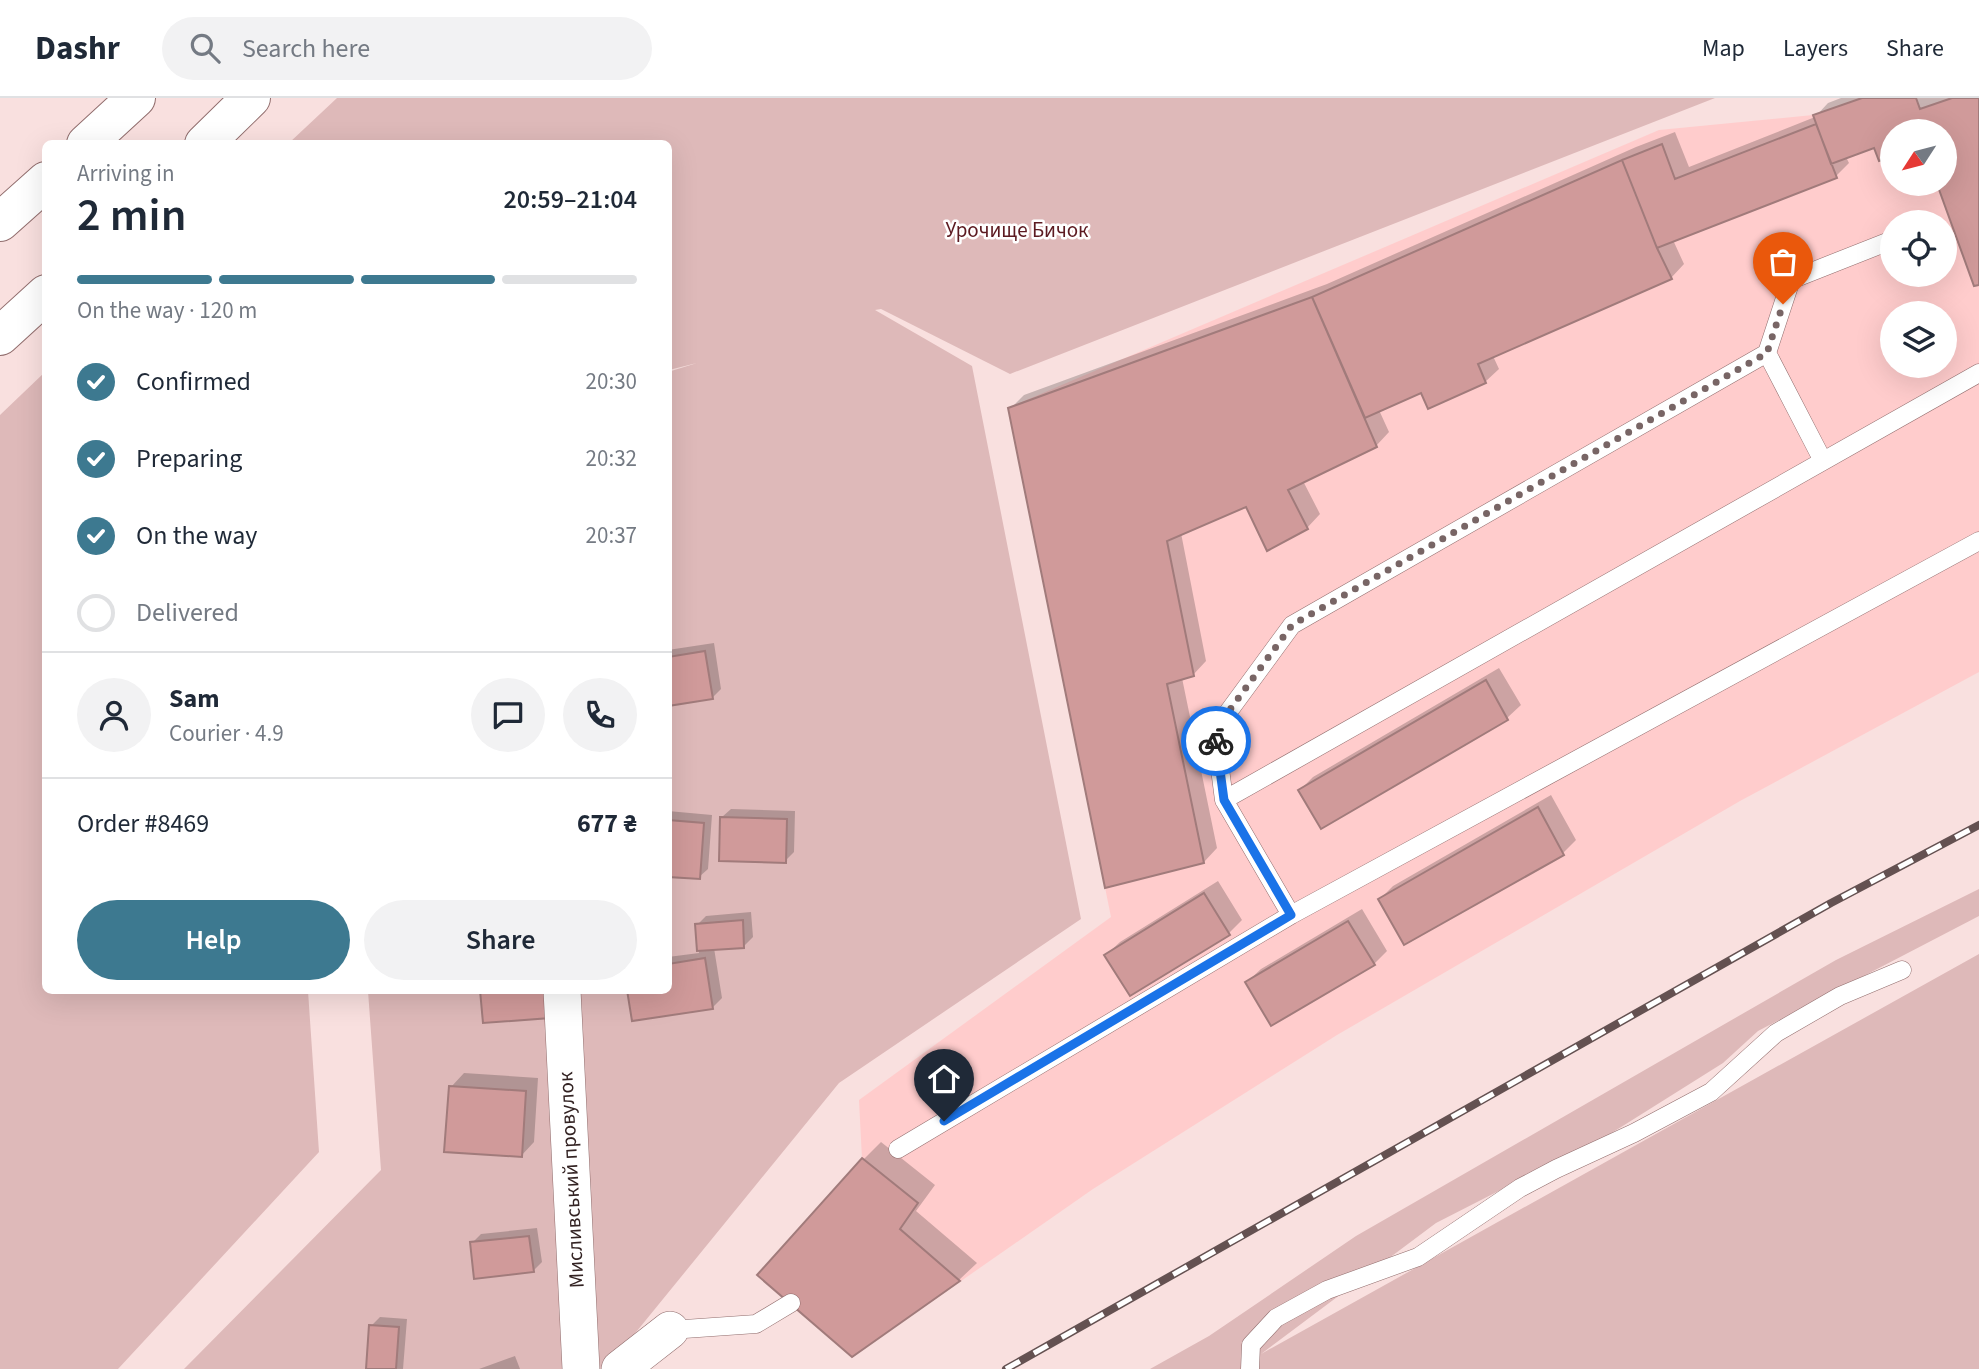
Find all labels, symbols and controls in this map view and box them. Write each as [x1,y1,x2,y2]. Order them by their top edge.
search box [162,17,652,80]
text: Dashr [35,25,120,72]
icon: search [186,29,224,67]
text: Search here [242,30,370,67]
text: Map [1702,31,1745,66]
text: Layers [1783,31,1848,66]
text: Share [1886,31,1944,66]
north arrow [1880,119,1956,196]
map controls [1880,119,1957,378]
text: Arriving in [77,157,175,190]
text: 20:59–21:04 [504,181,637,218]
text: 2 min [77,183,186,248]
button: locate [1880,210,1957,287]
park label: Урочище Бичок [946,215,1089,245]
pin [1753,232,1813,304]
icon: bag [1764,243,1802,281]
text: On the way · 120 m [77,294,257,327]
button: layers [1880,301,1957,378]
icon: check [77,363,115,401]
text: Confirmed [136,363,251,400]
text: 20:30 [586,365,637,398]
icon: check [77,440,115,478]
text: Preparing [136,440,242,477]
text: 20:32 [586,442,637,475]
icon: check [77,517,115,555]
text: On the way [136,517,257,554]
text: 20:37 [586,519,637,552]
text: Delivered [136,594,239,631]
button: person [77,678,151,752]
button: chat [471,678,545,752]
button: phone [563,678,637,752]
text: Sam [169,680,219,717]
courier [1181,706,1251,776]
text: Courier · 4.9 [169,717,284,750]
icon: bike [1197,722,1235,760]
text: Order #8469 [77,805,209,842]
text: 677 ₴ [577,805,637,842]
button: Help [77,900,350,980]
button: Share [364,900,637,980]
pin [914,1049,974,1121]
icon: home [925,1060,963,1098]
street label: Мисливський провулок [550,1070,592,1289]

